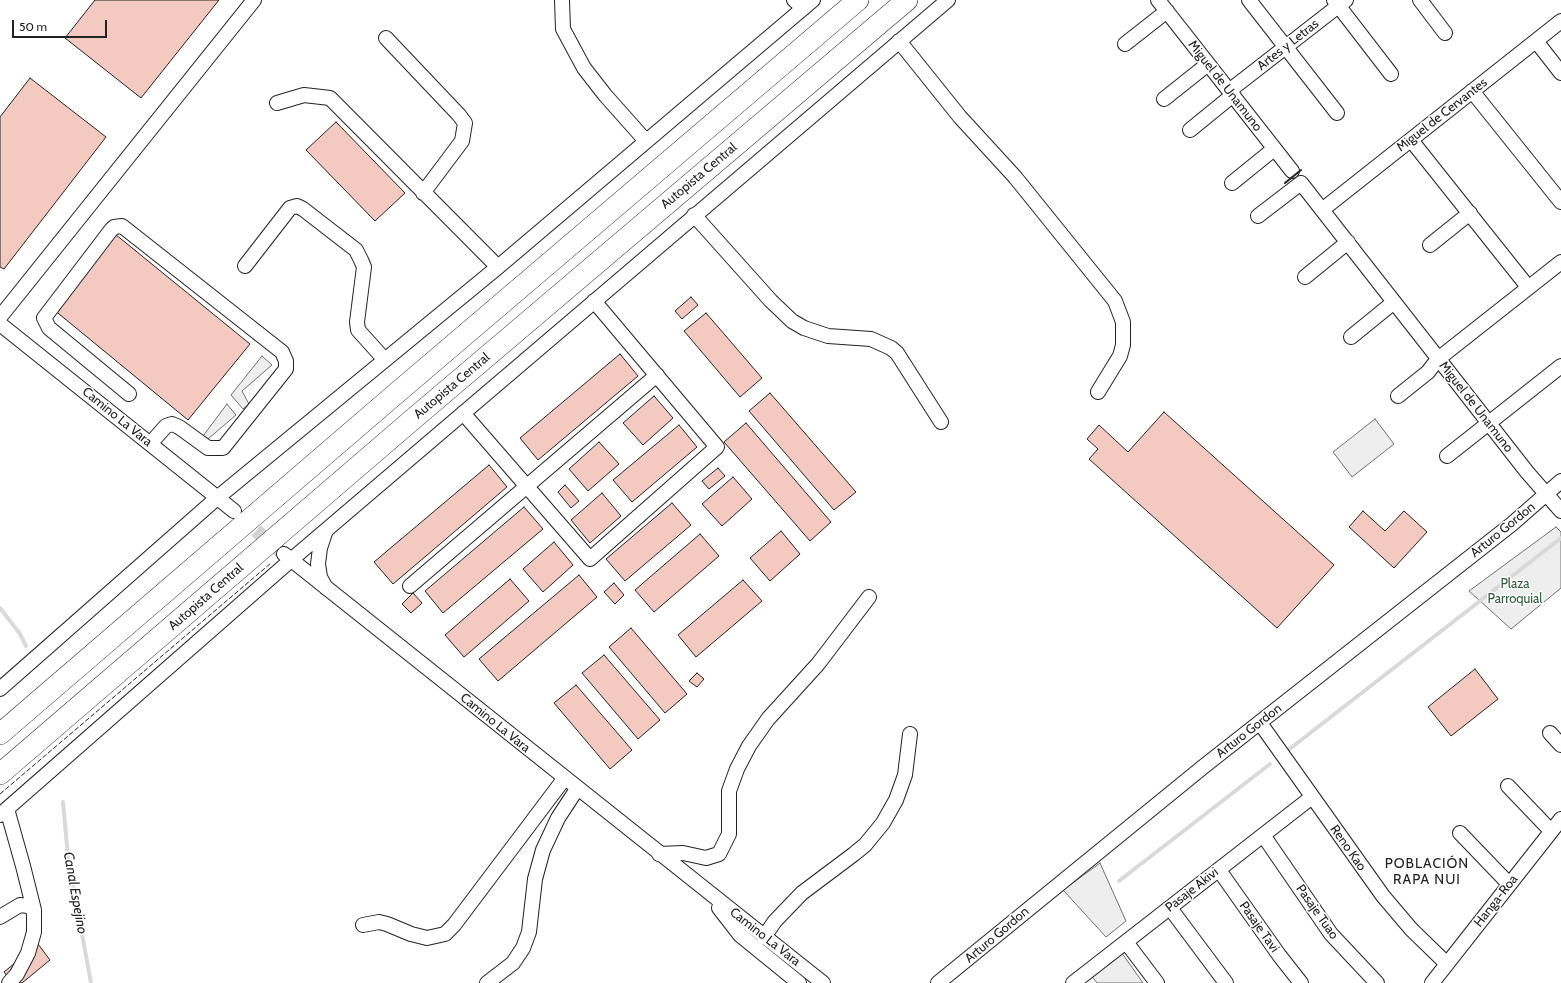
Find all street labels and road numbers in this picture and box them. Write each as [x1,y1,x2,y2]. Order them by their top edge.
street label: Artes y Letras [1254,16,1322,74]
street label: Miguel de Unamuno [1185,37,1265,135]
street label: Miguel de Cervantes [1394,75,1490,155]
street label: Autopista Central [658,140,740,212]
street label: Autopista Central [411,350,493,422]
street label: Miguel de Unamuno [1436,358,1516,456]
street label: Camino La Vara [79,384,155,450]
street label: Arturo Gordon [1468,499,1538,561]
street label: Autopista Central [165,560,247,634]
street label: Camino La Vara [457,690,533,756]
street label: Arturo Gordon [1213,701,1285,761]
street label: Reno Kao [1327,822,1369,874]
street label: Pasaje Akivi [1162,864,1222,916]
street label: Hanga-Roa [1471,872,1521,930]
street label: Pasaje Tuao [1292,882,1342,942]
street label: Pasaje Tavi [1236,898,1282,956]
street label: Arturo Gordon [962,904,1032,966]
street label: Camino La Vara [727,905,803,969]

